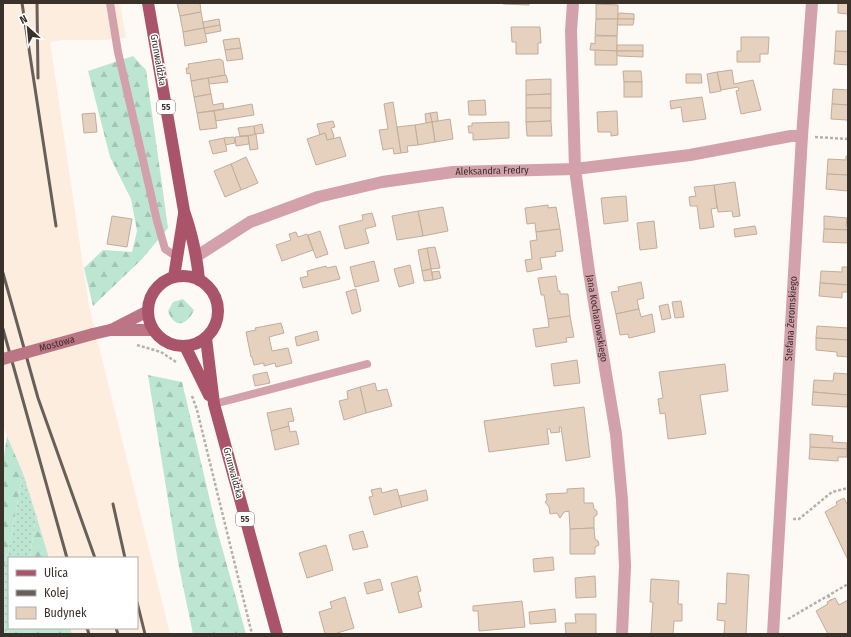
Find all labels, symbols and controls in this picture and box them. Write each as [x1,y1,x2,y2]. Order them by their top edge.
north arrow [8,8,48,48]
text: N [18,12,30,27]
street label: Grunwaldzka [148,33,168,87]
road number: 55 [157,100,175,114]
street label: Aleksandra Fredry [455,164,529,178]
street label: Jana Kochanowskiego [584,274,610,363]
street label: Stefana Żeromskiego [783,276,800,361]
street label: Mostowa [38,333,76,355]
street label: Grunwaldzka [220,446,246,500]
road number: 55 [236,512,254,526]
legend [8,557,138,629]
text: Ulica [44,566,68,580]
text: Kolej [44,586,69,600]
text: Budynek [44,606,87,620]

